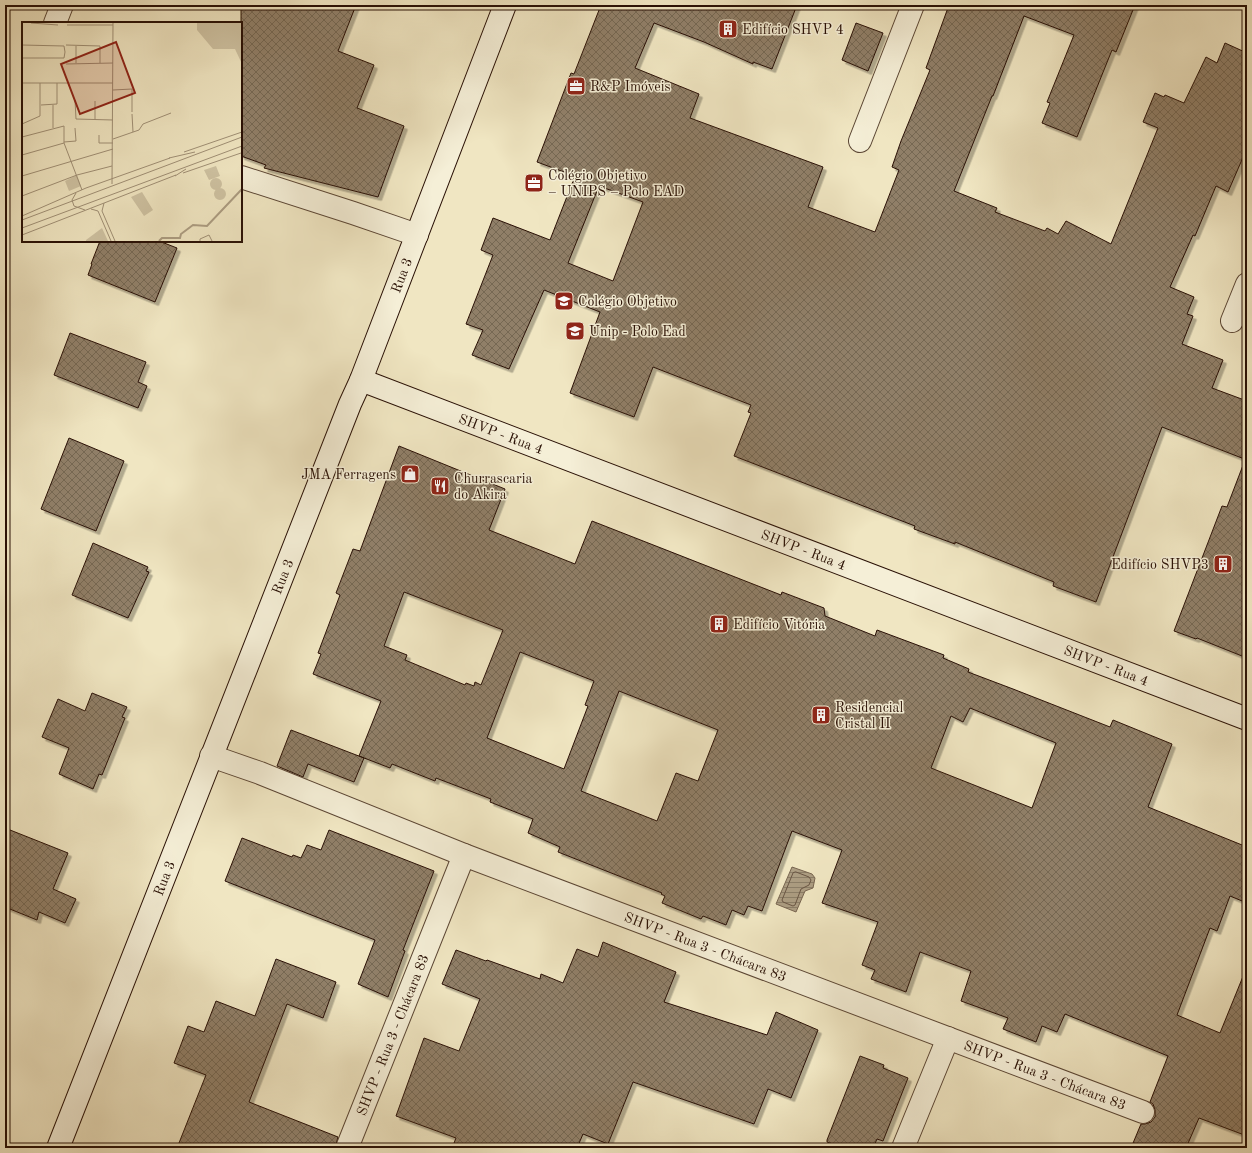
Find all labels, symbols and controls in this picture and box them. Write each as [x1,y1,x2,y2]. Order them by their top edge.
building icon: Edifício SHVP 4 [717,18,739,40]
inset map [22,22,242,242]
place label: Edifício SHVP 4 [742,23,844,37]
office icon: R&P Imóveis [565,75,587,97]
place label: R&P Imóveis [590,80,671,94]
place label: Colégio Objetivo – UNIPS – Polo EAD [548,169,684,199]
office icon: Colégio Objetivo – UNIPS – Polo EAD [523,172,545,194]
street label: Rua 3 [389,256,415,295]
school or university icon: Colégio Objetivo [553,290,575,312]
place label: Colégio Objetivo [578,295,677,309]
school or university icon: Unip - Polo Ead [564,320,586,342]
place label: Unip - Polo Ead [589,325,686,339]
street label: SHVP - Rua 4 [456,412,545,457]
shop icon: JMA Ferragens [399,463,421,485]
place label: JMA Ferragens [301,468,396,482]
place label: Churrascaria do Akira [454,472,532,502]
restaurant icon: Churrascaria do Akira [429,475,451,497]
street label: SHVP - Rua 4 [759,528,848,573]
building icon: Edifício SHVP3 [1212,553,1234,575]
street label: Rua 3 [270,557,296,596]
place label: Edifício SHVP3 [1111,558,1209,572]
building icon: Edifício Vitória [708,613,730,635]
place label: Edifício Vitória [733,618,825,632]
street label: SHVP - Rua 4 [1062,644,1150,689]
place label: Residencial Cristal II [835,701,903,731]
building icon: Residencial Cristal II [810,704,832,726]
street label: Rua 3 [152,859,178,898]
street label: SHVP - Rua 3 - Chácara 83 [622,910,788,984]
street label: SHVP - Rua 3 - Chácara 83 [355,952,432,1118]
street label: SHVP - Rua 3 - Chácara 83 [962,1039,1128,1113]

